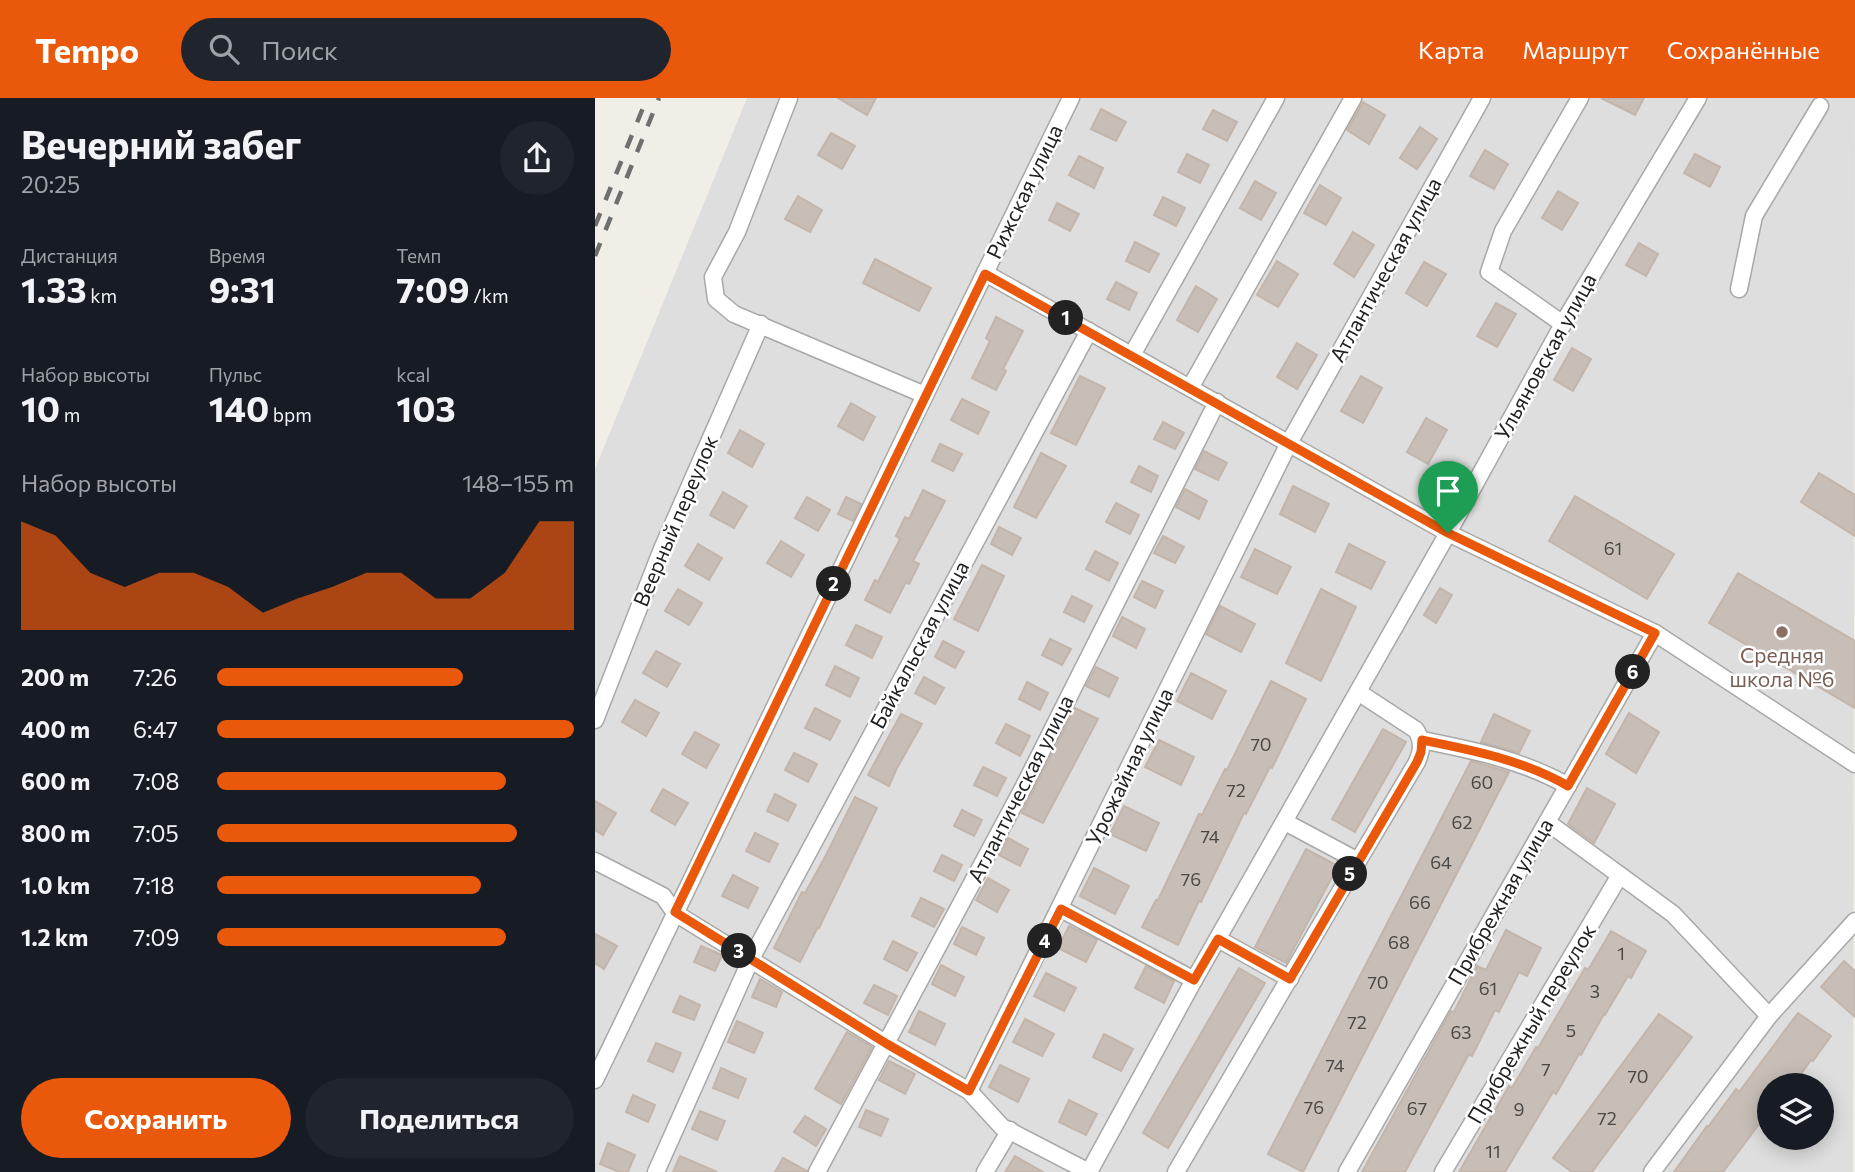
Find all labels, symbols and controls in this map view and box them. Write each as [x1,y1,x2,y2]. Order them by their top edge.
search box [181,18,671,81]
text: Tempo [35,29,139,70]
icon: search [205,30,243,68]
text: Поиск [261,34,338,65]
text: Карта [1418,35,1484,64]
text: Маршрут [1522,35,1629,64]
text: Сохранённые [1667,35,1820,64]
text: Вечерний забег [21,120,301,167]
street label: Рижская улица [980,120,1067,263]
button: share [500,121,574,195]
text: 20:25 [21,170,80,198]
street label: Атлантическая улица [1324,173,1446,366]
text: Дистанция [21,244,118,267]
text: Время [209,244,266,267]
text: Темп [396,244,441,267]
text: 1.33 [21,267,87,310]
text: 9:31 [209,267,276,310]
text: 7:09 [396,267,470,310]
street label: Ульяновская улица [1488,269,1601,444]
text: km [87,284,117,307]
text: /km [470,284,509,307]
pin: 1 [1049,300,1084,336]
text: 1 [1061,306,1070,329]
text: Набор высоты [21,363,150,386]
text: Пульс [209,363,262,386]
text: kcal [396,363,430,386]
text: 10 [21,386,60,429]
text: 140 [209,386,269,429]
text: 103 [396,386,456,429]
text: m [60,403,80,426]
text: bpm [269,403,312,426]
street label: Веерный переулок [627,431,722,610]
pin [1418,461,1478,533]
text: Набор высоты [21,469,177,497]
text: 148–155 m [462,469,574,497]
icon: arrive [1429,472,1467,510]
house number: 61 [1604,537,1622,559]
street label: Байкальская улица [864,556,973,732]
pin: 2 [817,566,851,602]
text: 2 [828,572,839,595]
marker: Средняя школа №6 [1774,624,1790,640]
place label: Средняя школа №6 [1730,642,1835,691]
pin: 6 [1615,654,1651,690]
text: 6 [1627,660,1638,683]
text: 200 m [21,663,89,691]
text: 7:26 [133,663,177,691]
street label: Урожайная улица [1080,683,1178,849]
street label: Атлантическая улица [962,690,1078,886]
text: 400 m [21,715,90,743]
text: 6:47 [133,715,178,743]
house number: 70 [1250,733,1272,755]
text: 600 m [21,767,90,795]
text: 7:08 [133,767,180,795]
house number: 60 [1471,771,1493,793]
house number: 72 [1226,779,1246,801]
house number: 62 [1452,811,1472,833]
street label: Прибрежная улица [1442,814,1558,989]
text: 800 m [21,819,90,847]
text: 7:05 [133,819,179,847]
house number: 74 [1200,825,1220,847]
house number: 64 [1430,851,1452,873]
pin: 5 [1333,856,1367,892]
text: 5 [1344,862,1355,885]
house number: 76 [1181,868,1201,890]
text: 1.0 km [21,871,90,899]
text: 7:18 [133,871,174,899]
house number: 66 [1409,891,1431,913]
street label: Прибрежный переулок [1461,919,1600,1127]
text: 1.2 km [21,923,88,951]
text: 7:09 [133,923,180,951]
pin: 4 [1028,924,1063,958]
text: 4 [1039,929,1050,952]
house number: 68 [1388,931,1410,953]
pin: 3 [722,934,757,968]
text: 3 [733,939,744,962]
house number: 1 [1617,942,1625,964]
house number: 70 [1367,971,1389,993]
house number: 61 [1479,977,1497,999]
house number: 3 [1590,980,1600,1002]
house number: 72 [1347,1011,1367,1033]
house number: 5 [1566,1019,1576,1041]
house number: 63 [1450,1021,1472,1043]
house number: 74 [1325,1054,1345,1076]
house number: 7 [1541,1058,1551,1080]
house number: 70 [1627,1065,1649,1087]
map controls [1757,1073,1834,1150]
button: layers [1757,1073,1834,1150]
button: Сохранить [21,1078,291,1158]
button: Поделиться [305,1078,574,1158]
house number: 76 [1304,1096,1324,1118]
house number: 67 [1407,1097,1427,1119]
house number: 9 [1514,1098,1524,1120]
house number: 72 [1597,1107,1617,1129]
house number: 11 [1485,1140,1501,1162]

